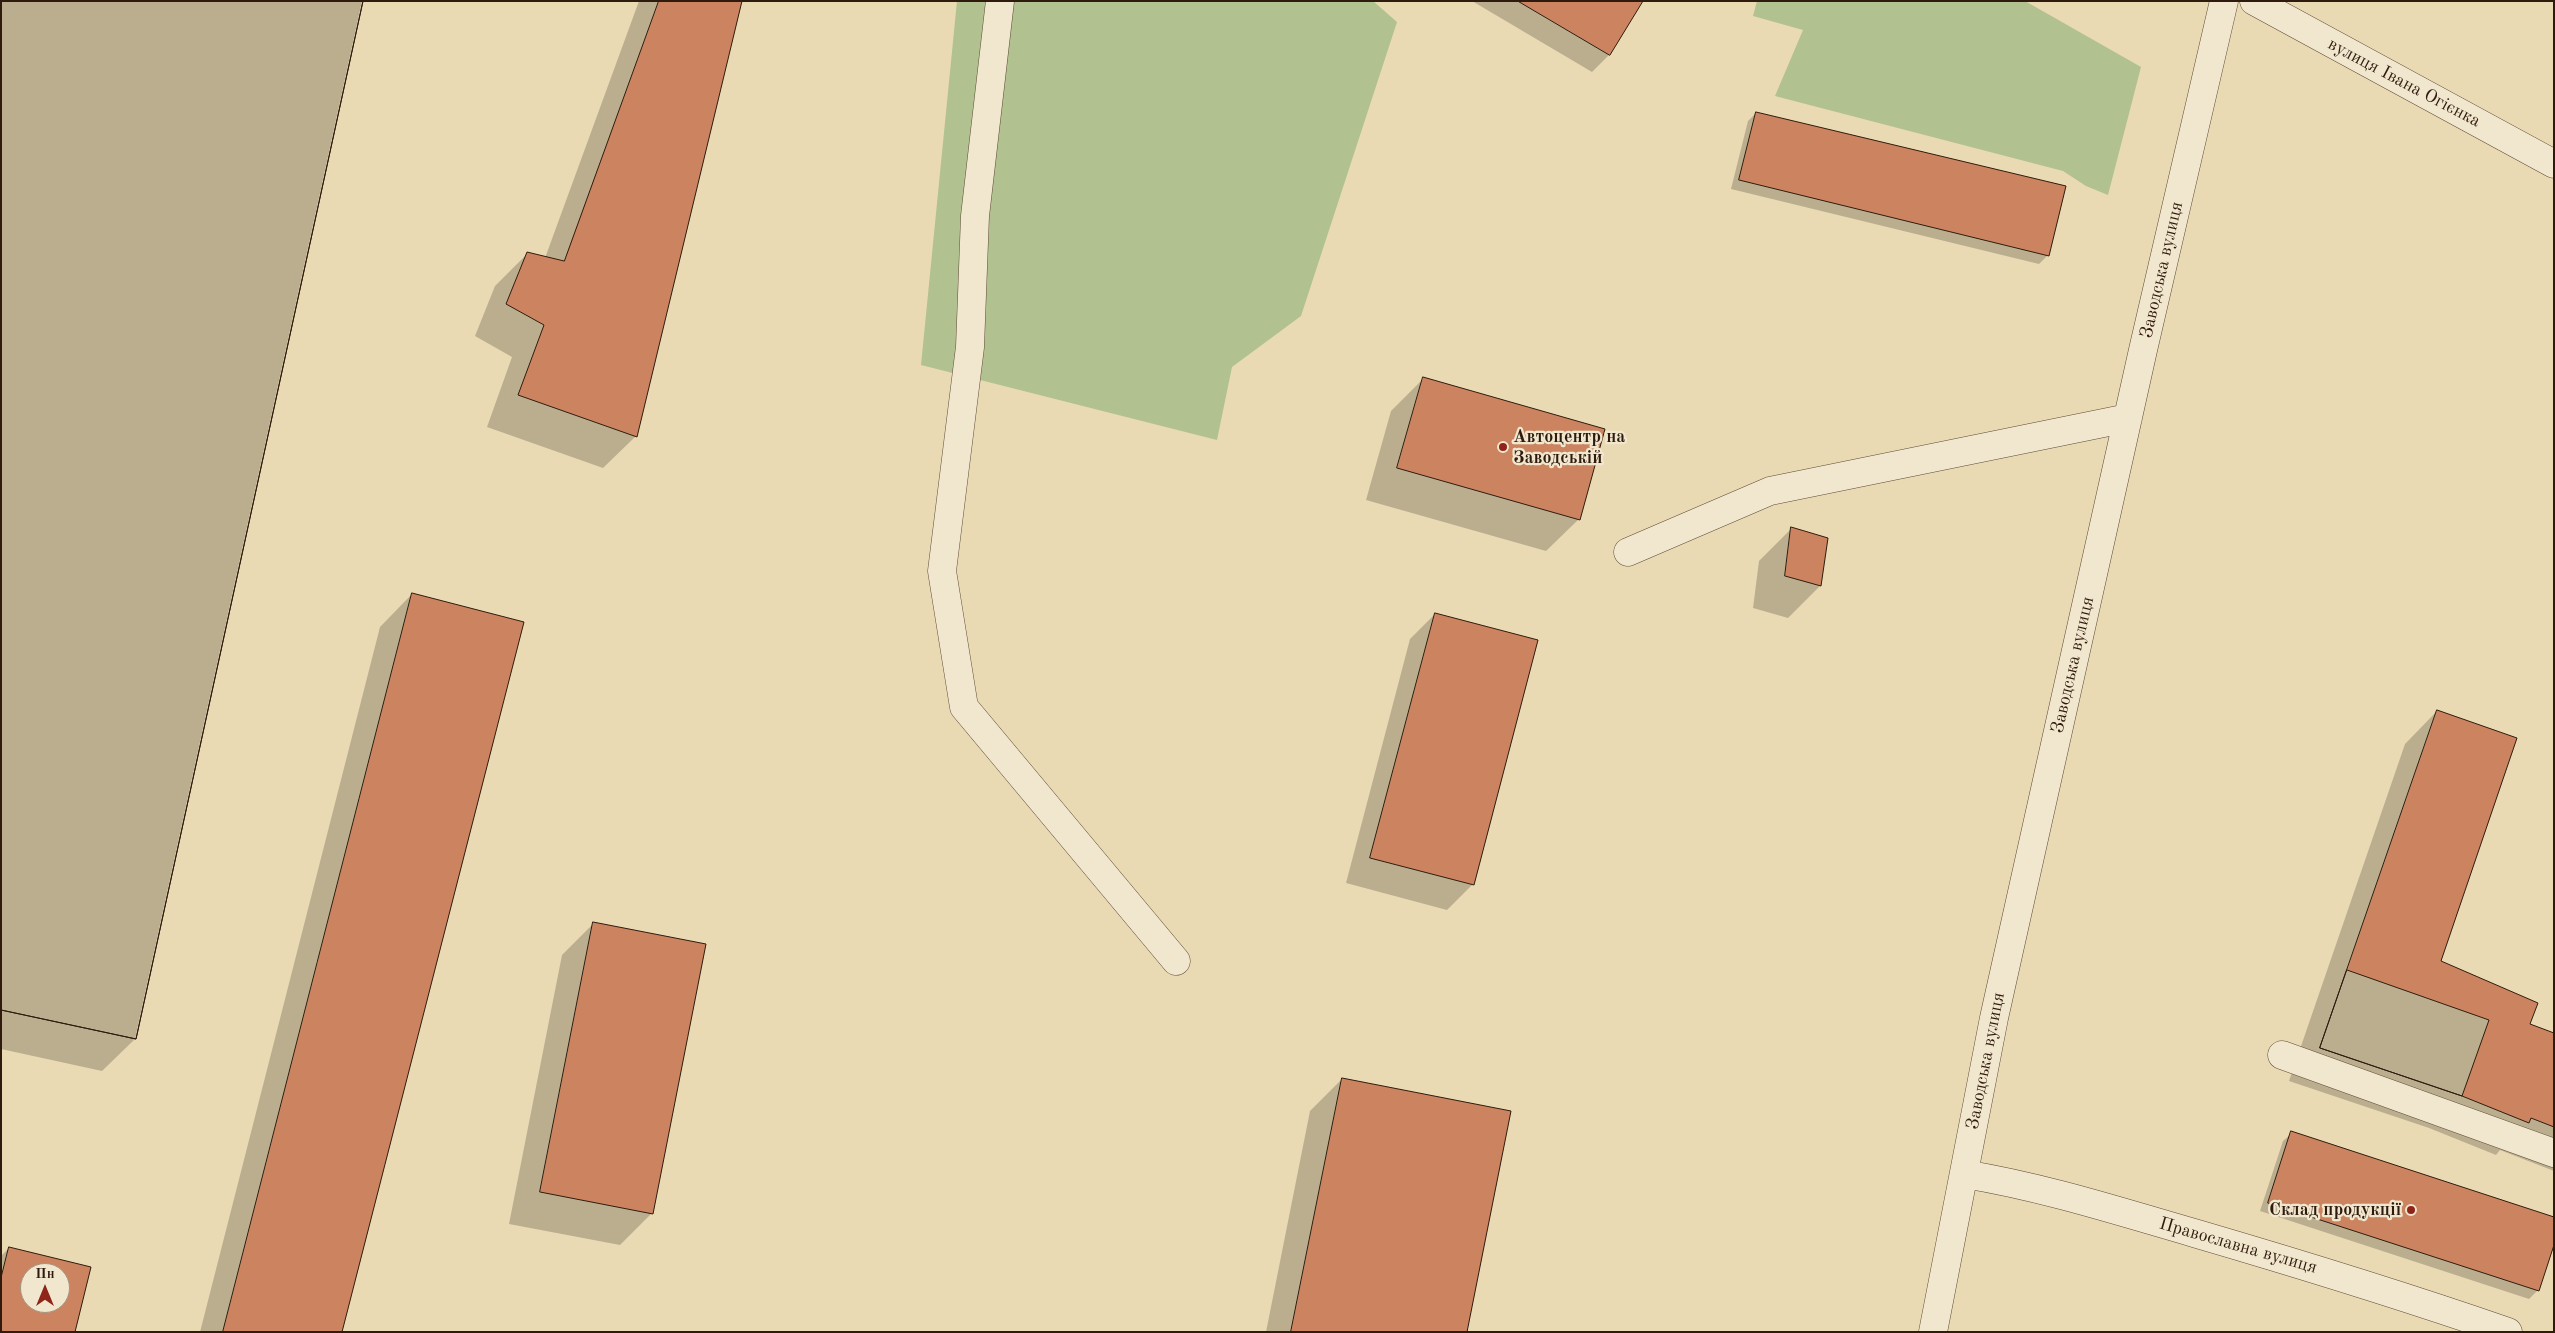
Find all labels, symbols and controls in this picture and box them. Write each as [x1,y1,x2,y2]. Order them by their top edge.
street label: вулиця Івана Огієнка [2324,34,2484,132]
street label: Заводська вулиця [2136,200,2188,340]
place label: Автоцентр на Заводській [1513,426,1625,468]
marker: Автоцентр на Заводській [1497,441,1509,453]
street label: Заводська вулиця [2047,595,2099,735]
street label: Заводська вулиця [1962,991,2010,1131]
place label: Склад продукції [2269,1199,2401,1221]
marker: Склад продукції [2405,1204,2417,1216]
street label: Православна вулиця [2157,1213,2319,1279]
north arrow [20,1263,70,1313]
text: Пн [35,1267,55,1281]

